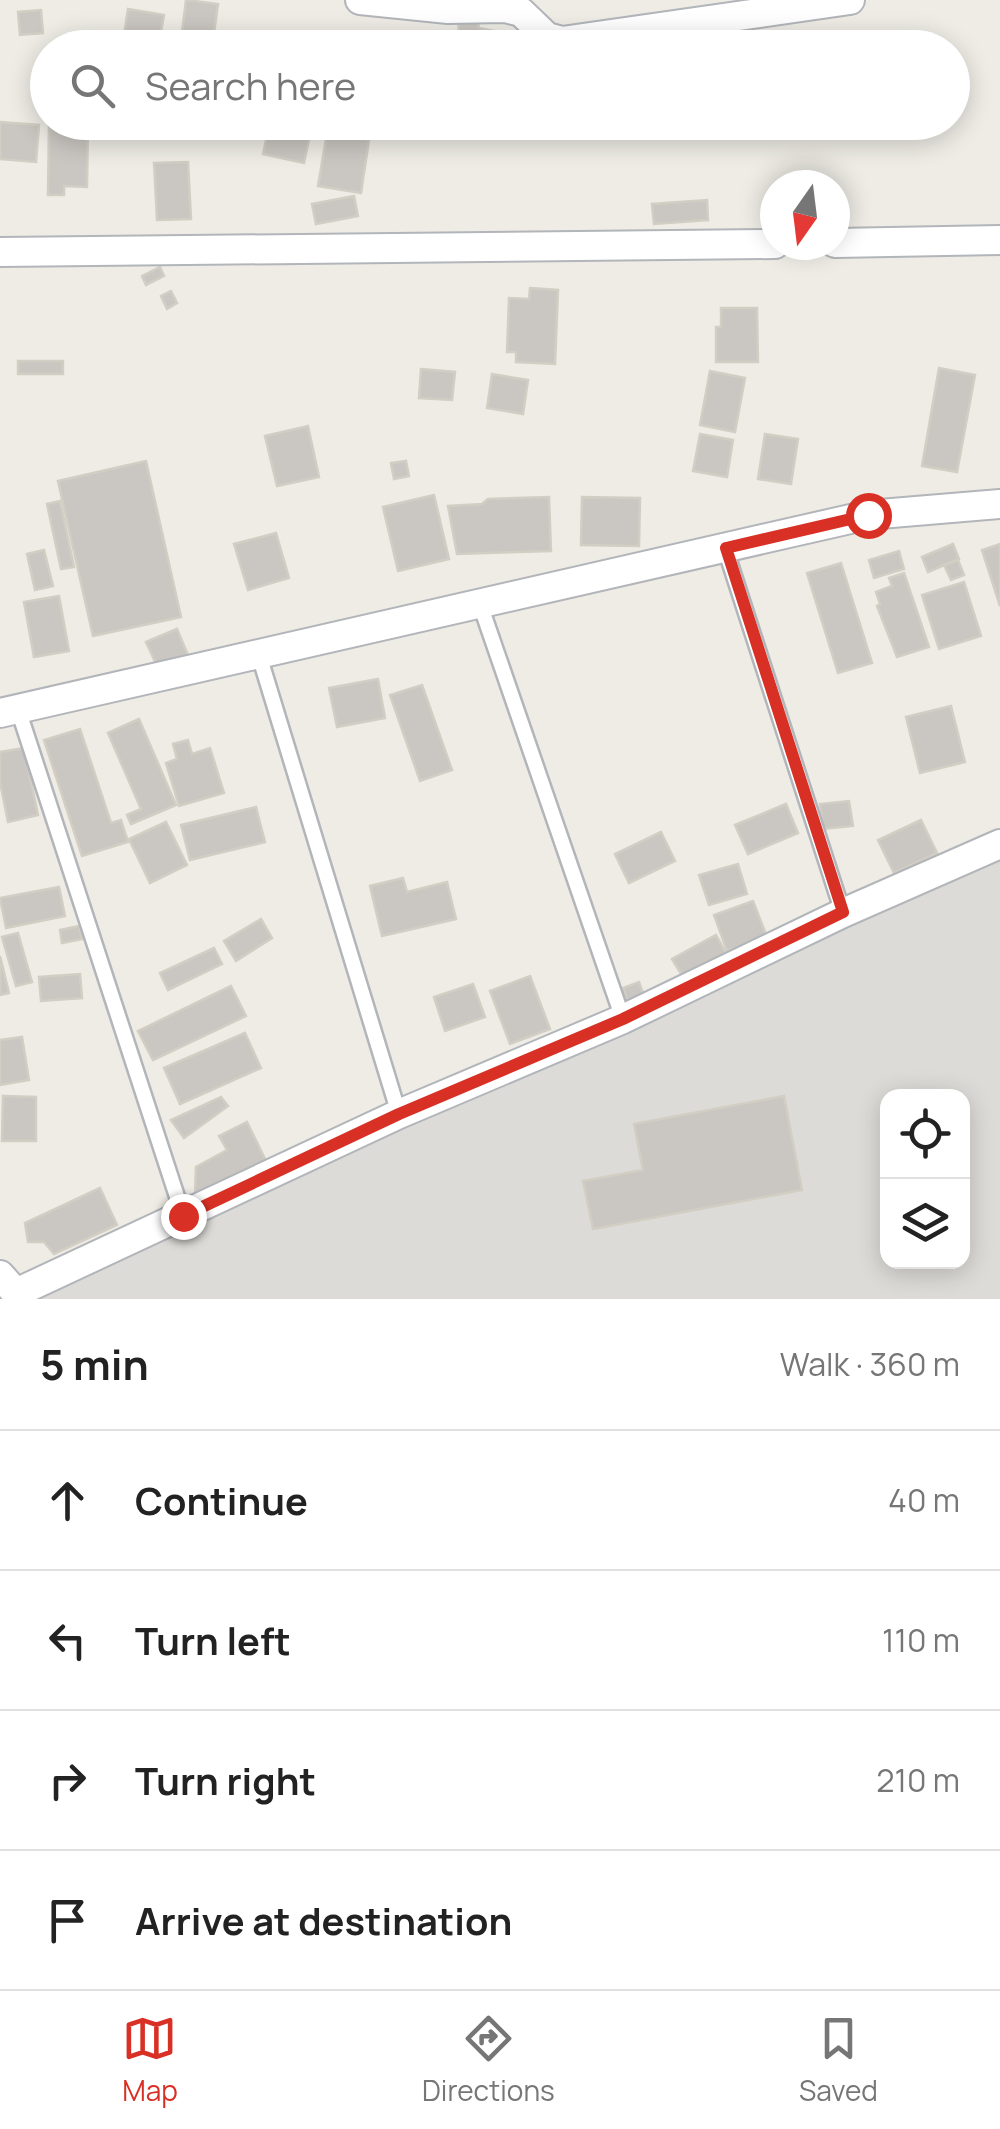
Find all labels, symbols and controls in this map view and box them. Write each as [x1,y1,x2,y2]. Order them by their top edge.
search box [30,30,970,140]
icon: search [65,58,120,113]
text: Search here [145,59,356,111]
north arrow [760,170,850,260]
route start [846,493,892,539]
map controls [880,1089,970,1269]
button: locate [880,1089,970,1179]
button: layers [880,1179,970,1269]
route end [161,1194,207,1240]
text: 5 min [40,1335,149,1393]
text: Walk · 360 m [780,1342,960,1386]
icon: ahead [40,1473,95,1528]
text: Continue [135,1474,308,1526]
text: 40 m [888,1478,960,1522]
icon: left [40,1613,95,1668]
text: Turn left [135,1614,291,1666]
text: 110 m [882,1618,960,1662]
icon: right [40,1753,95,1808]
text: Turn right [135,1754,316,1806]
text: 210 m [876,1758,960,1802]
icon: arrive [40,1893,95,1948]
text: Arrive at destination [135,1894,512,1946]
tab: Map [122,2011,178,2109]
tab: Directions [422,2011,555,2109]
tab: Saved [799,2011,878,2109]

